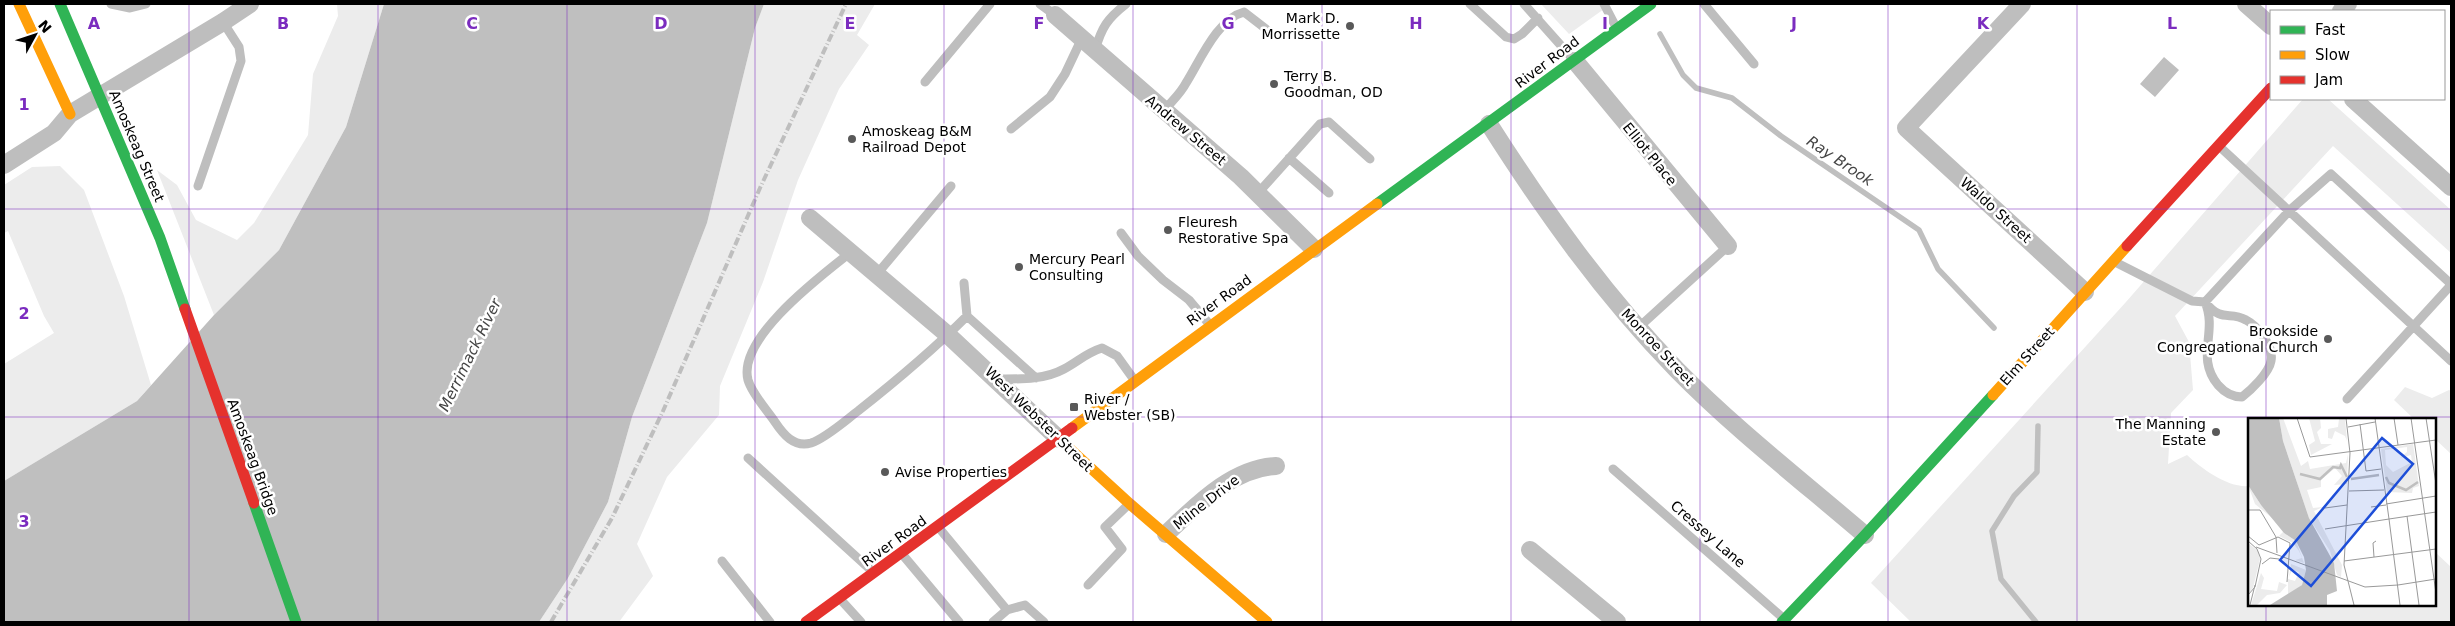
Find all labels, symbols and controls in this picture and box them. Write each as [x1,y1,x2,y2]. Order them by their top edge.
north arrow [10,10,60,60]
place label: Mark D. Morrissette [1261,10,1340,42]
legend [2270,10,2445,100]
text: A [88,14,101,33]
text: B [277,14,289,33]
text: C [466,14,478,33]
text: D [654,14,668,33]
text: E [845,14,855,33]
text: F [1034,14,1044,33]
text: G [1221,14,1235,33]
text: H [1409,14,1423,33]
text: I [1602,14,1608,33]
text: J [1790,14,1797,33]
text: K [1977,14,1990,33]
text: L [2167,14,2177,33]
text: N [35,17,55,36]
marker: Mark D. Morrissette [1344,20,1356,32]
text: Fast [2315,21,2345,39]
street label: River Road [1512,33,1582,91]
text: Slow [2315,46,2350,64]
place label: Terry B. Goodman, OD [1283,68,1383,100]
text: Jam [2314,71,2343,89]
marker: Terry B. Goodman, OD [1268,78,1280,90]
street label: Amoskeag Street [106,88,168,205]
street label: Andrew Street [1143,92,1230,169]
text: 1 [18,95,30,114]
street label: Elliot Place [1620,119,1680,189]
place label: Amoskeag B&M Railroad Depot [862,123,972,155]
water label: Ray Brook [1803,132,1878,191]
marker: Amoskeag B&M Railroad Depot [846,133,858,145]
street label: Waldo Street [1957,174,2035,246]
place label: Fleuresh Restorative Spa [1178,214,1288,246]
marker: Fleuresh Restorative Spa [1162,224,1174,236]
place label: Mercury Pearl Consulting [1029,251,1125,283]
marker: Mercury Pearl Consulting [1013,261,1025,273]
street label: River Road [1184,271,1254,329]
water label: Merrimack River [435,295,505,414]
text: 2 [18,304,30,323]
street label: Monroe Street [1618,305,1698,389]
street label: Elm Street [1997,323,2058,389]
place label: Brookside Congregational Church [2157,323,2318,355]
marker: Brookside Congregational Church [2322,333,2334,345]
street label: West Webster Street [982,363,1097,475]
place label: River / Webster (SB) [1084,391,1176,423]
street label: Amoskeag Bridge [224,397,282,517]
marker: River / Webster (SB) [1068,401,1080,413]
place label: The Manning Estate [2114,416,2206,448]
inset map [2248,418,2435,606]
marker: The Manning Estate [2210,426,2222,438]
place label: Avise Properties [895,464,1007,480]
marker: Avise Properties [879,466,891,478]
street label: Milne Drive [1170,471,1242,533]
street label: Cressey Lane [1667,497,1749,571]
text: 3 [18,512,30,531]
street label: River Road [859,512,929,570]

